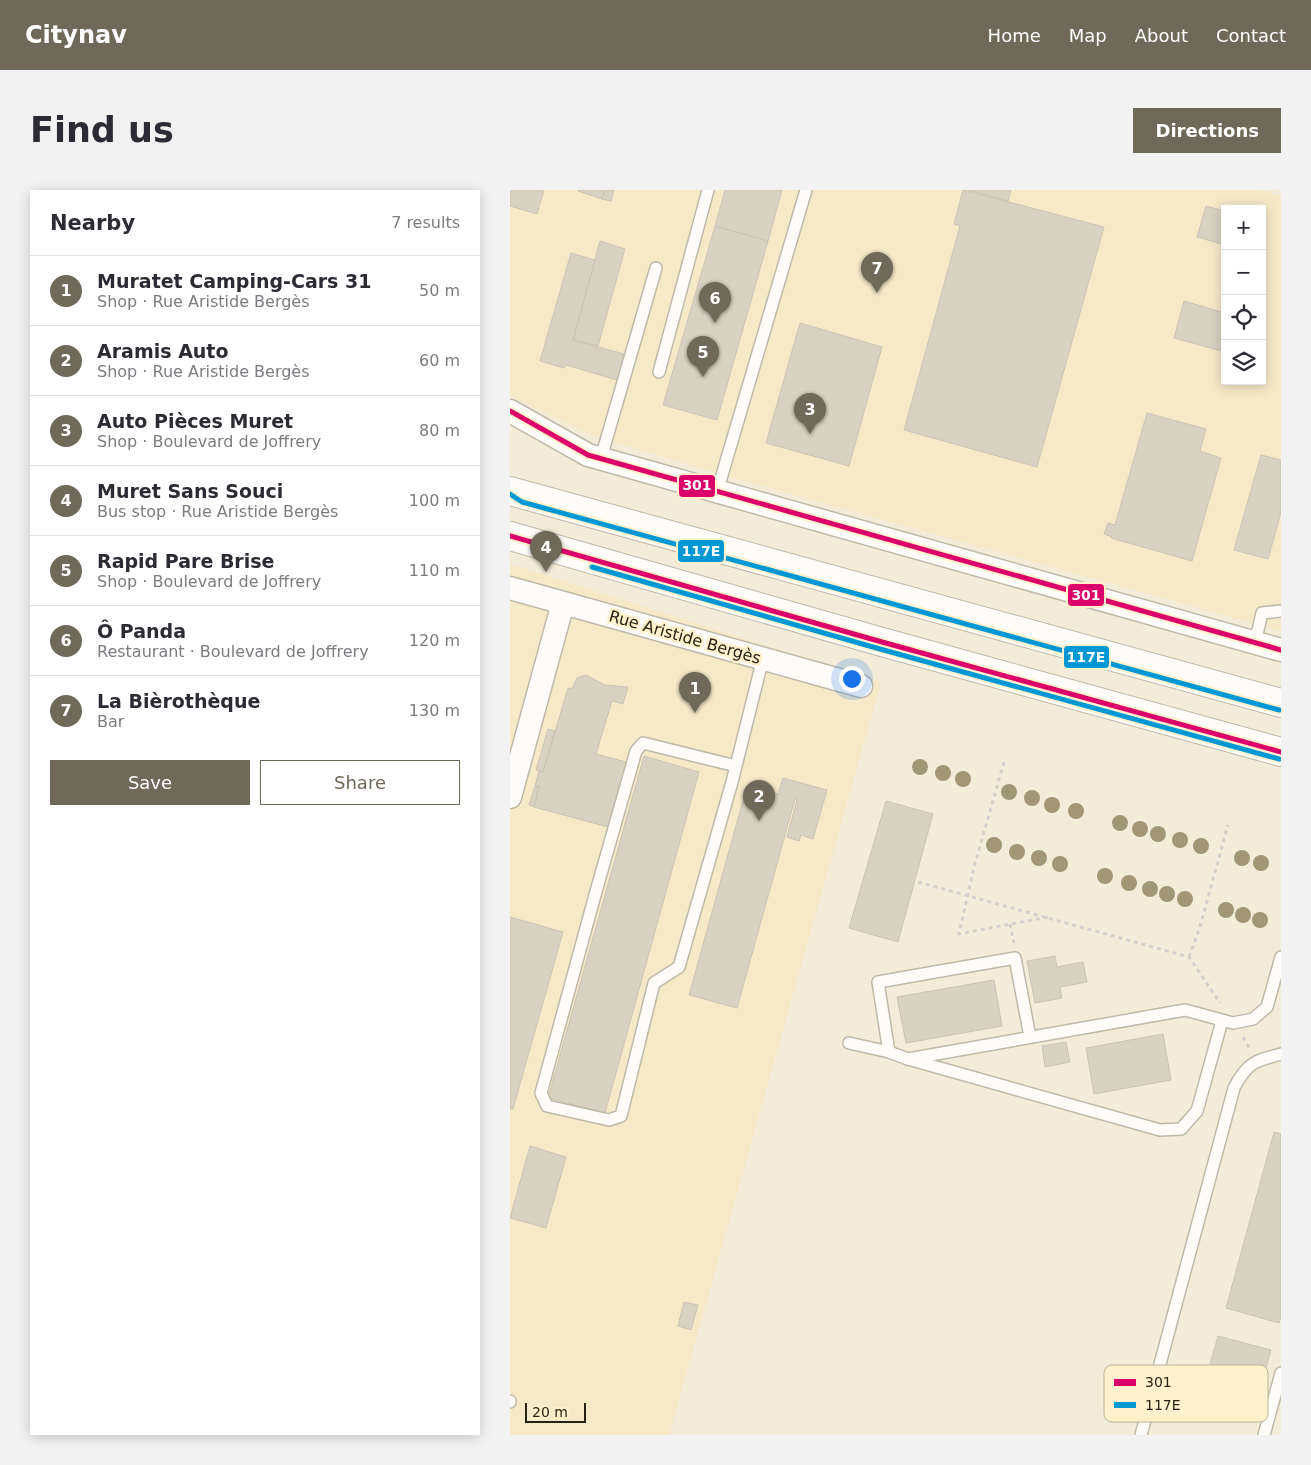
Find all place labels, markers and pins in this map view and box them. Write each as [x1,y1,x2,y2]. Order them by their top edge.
pin: 7 [861,252,893,293]
pin: 6 [699,282,731,323]
pin: 5 [687,336,719,377]
pin: 3 [794,393,826,434]
pin: 4 [530,531,562,572]
pin: 1 [679,672,711,713]
pin: 2 [743,780,775,821]

